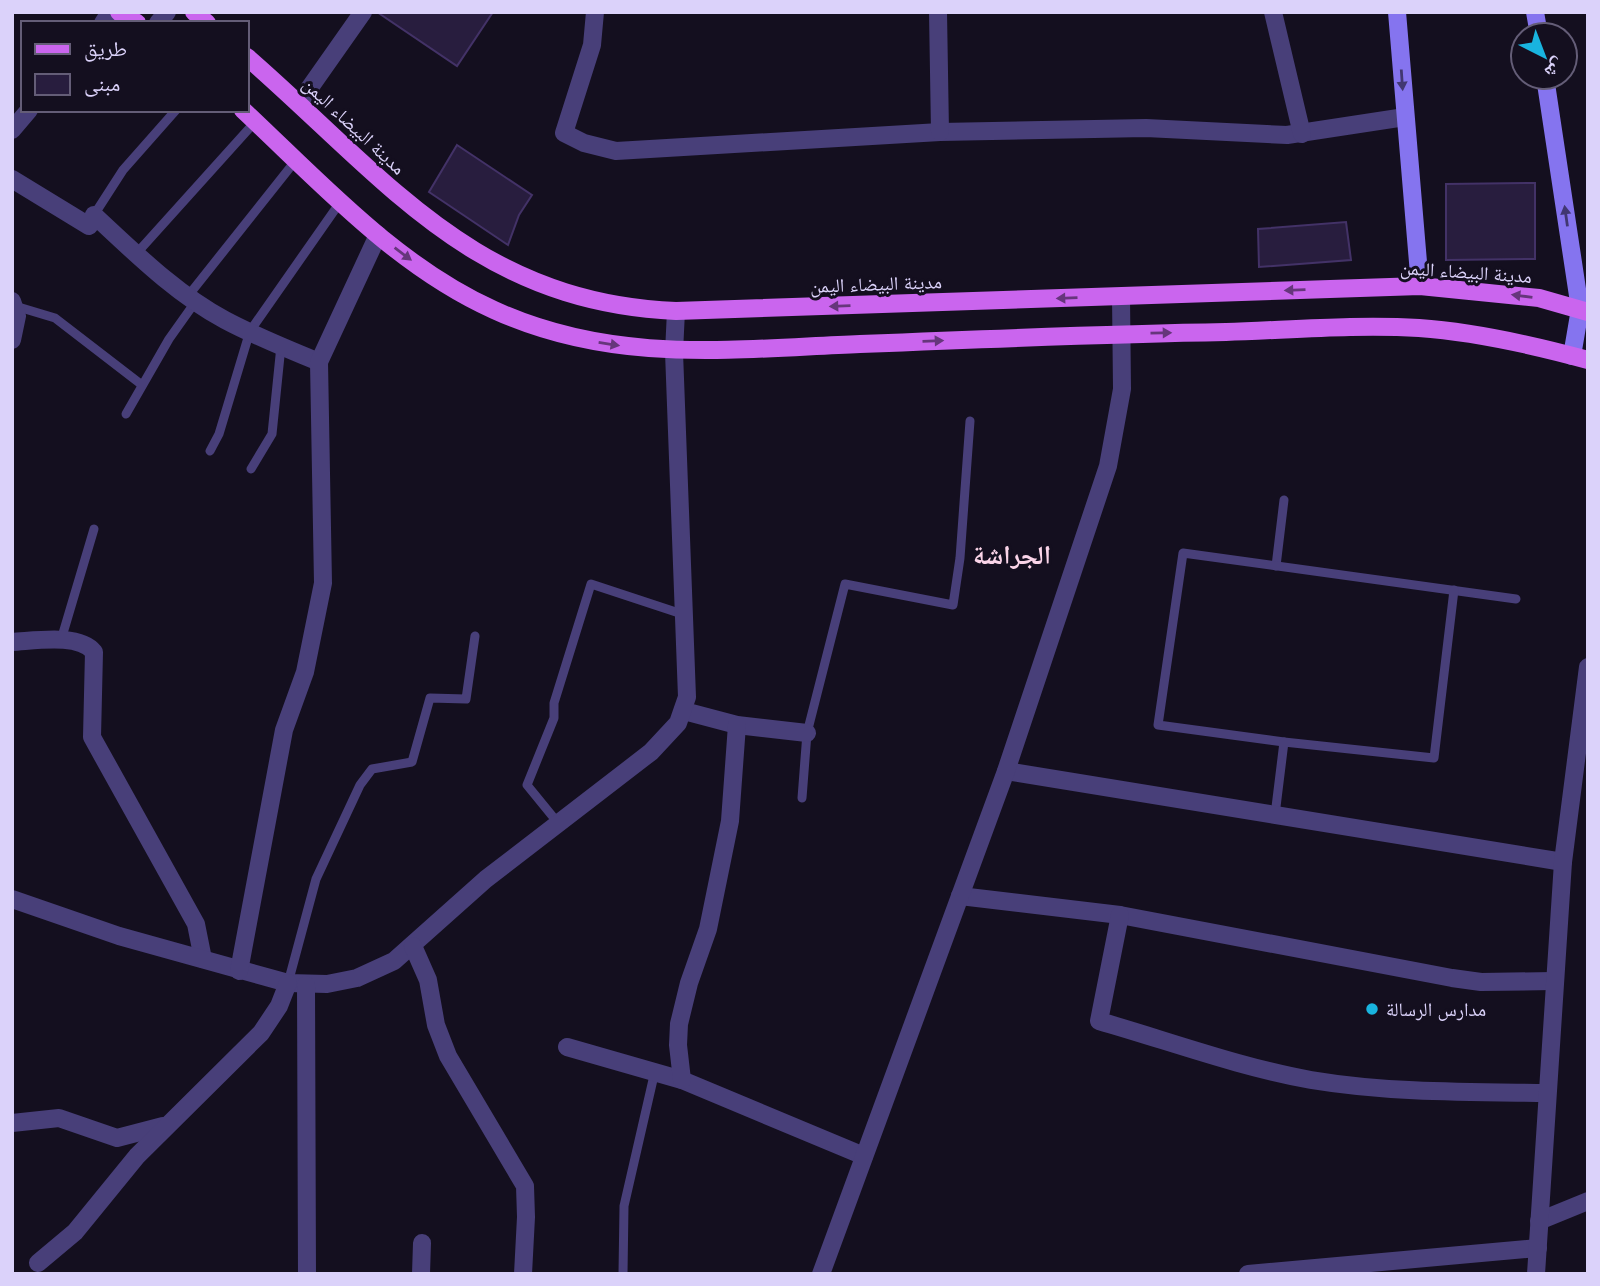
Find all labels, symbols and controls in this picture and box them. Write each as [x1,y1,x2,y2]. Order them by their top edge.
legend [21,21,248,112]
north arrow [1509,21,1579,91]
text: طريق [84,37,127,62]
text: ش [1540,53,1570,83]
one-way arrow [1397,70,1408,92]
text: مبنى [84,72,120,97]
street label: مدينة البيضاء اليمن [298,73,409,179]
one-way arrow [1560,205,1571,227]
one-way arrow [393,247,412,261]
street label: مدينة البيضاء اليمن [1399,257,1533,288]
street label: مدينة البيضاء اليمن [810,271,942,298]
one-way arrow [1283,285,1305,296]
one-way arrow [1510,290,1532,301]
one-way arrow [1056,293,1078,304]
one-way arrow [829,300,851,311]
one-way arrow [1150,327,1172,339]
one-way arrow [923,336,945,347]
one-way arrow [598,339,620,350]
district label: الجراشة [973,540,1051,570]
place label: مدارس الرسالة [1386,999,1486,1021]
marker: مدارس الرسالة [1364,1001,1380,1017]

